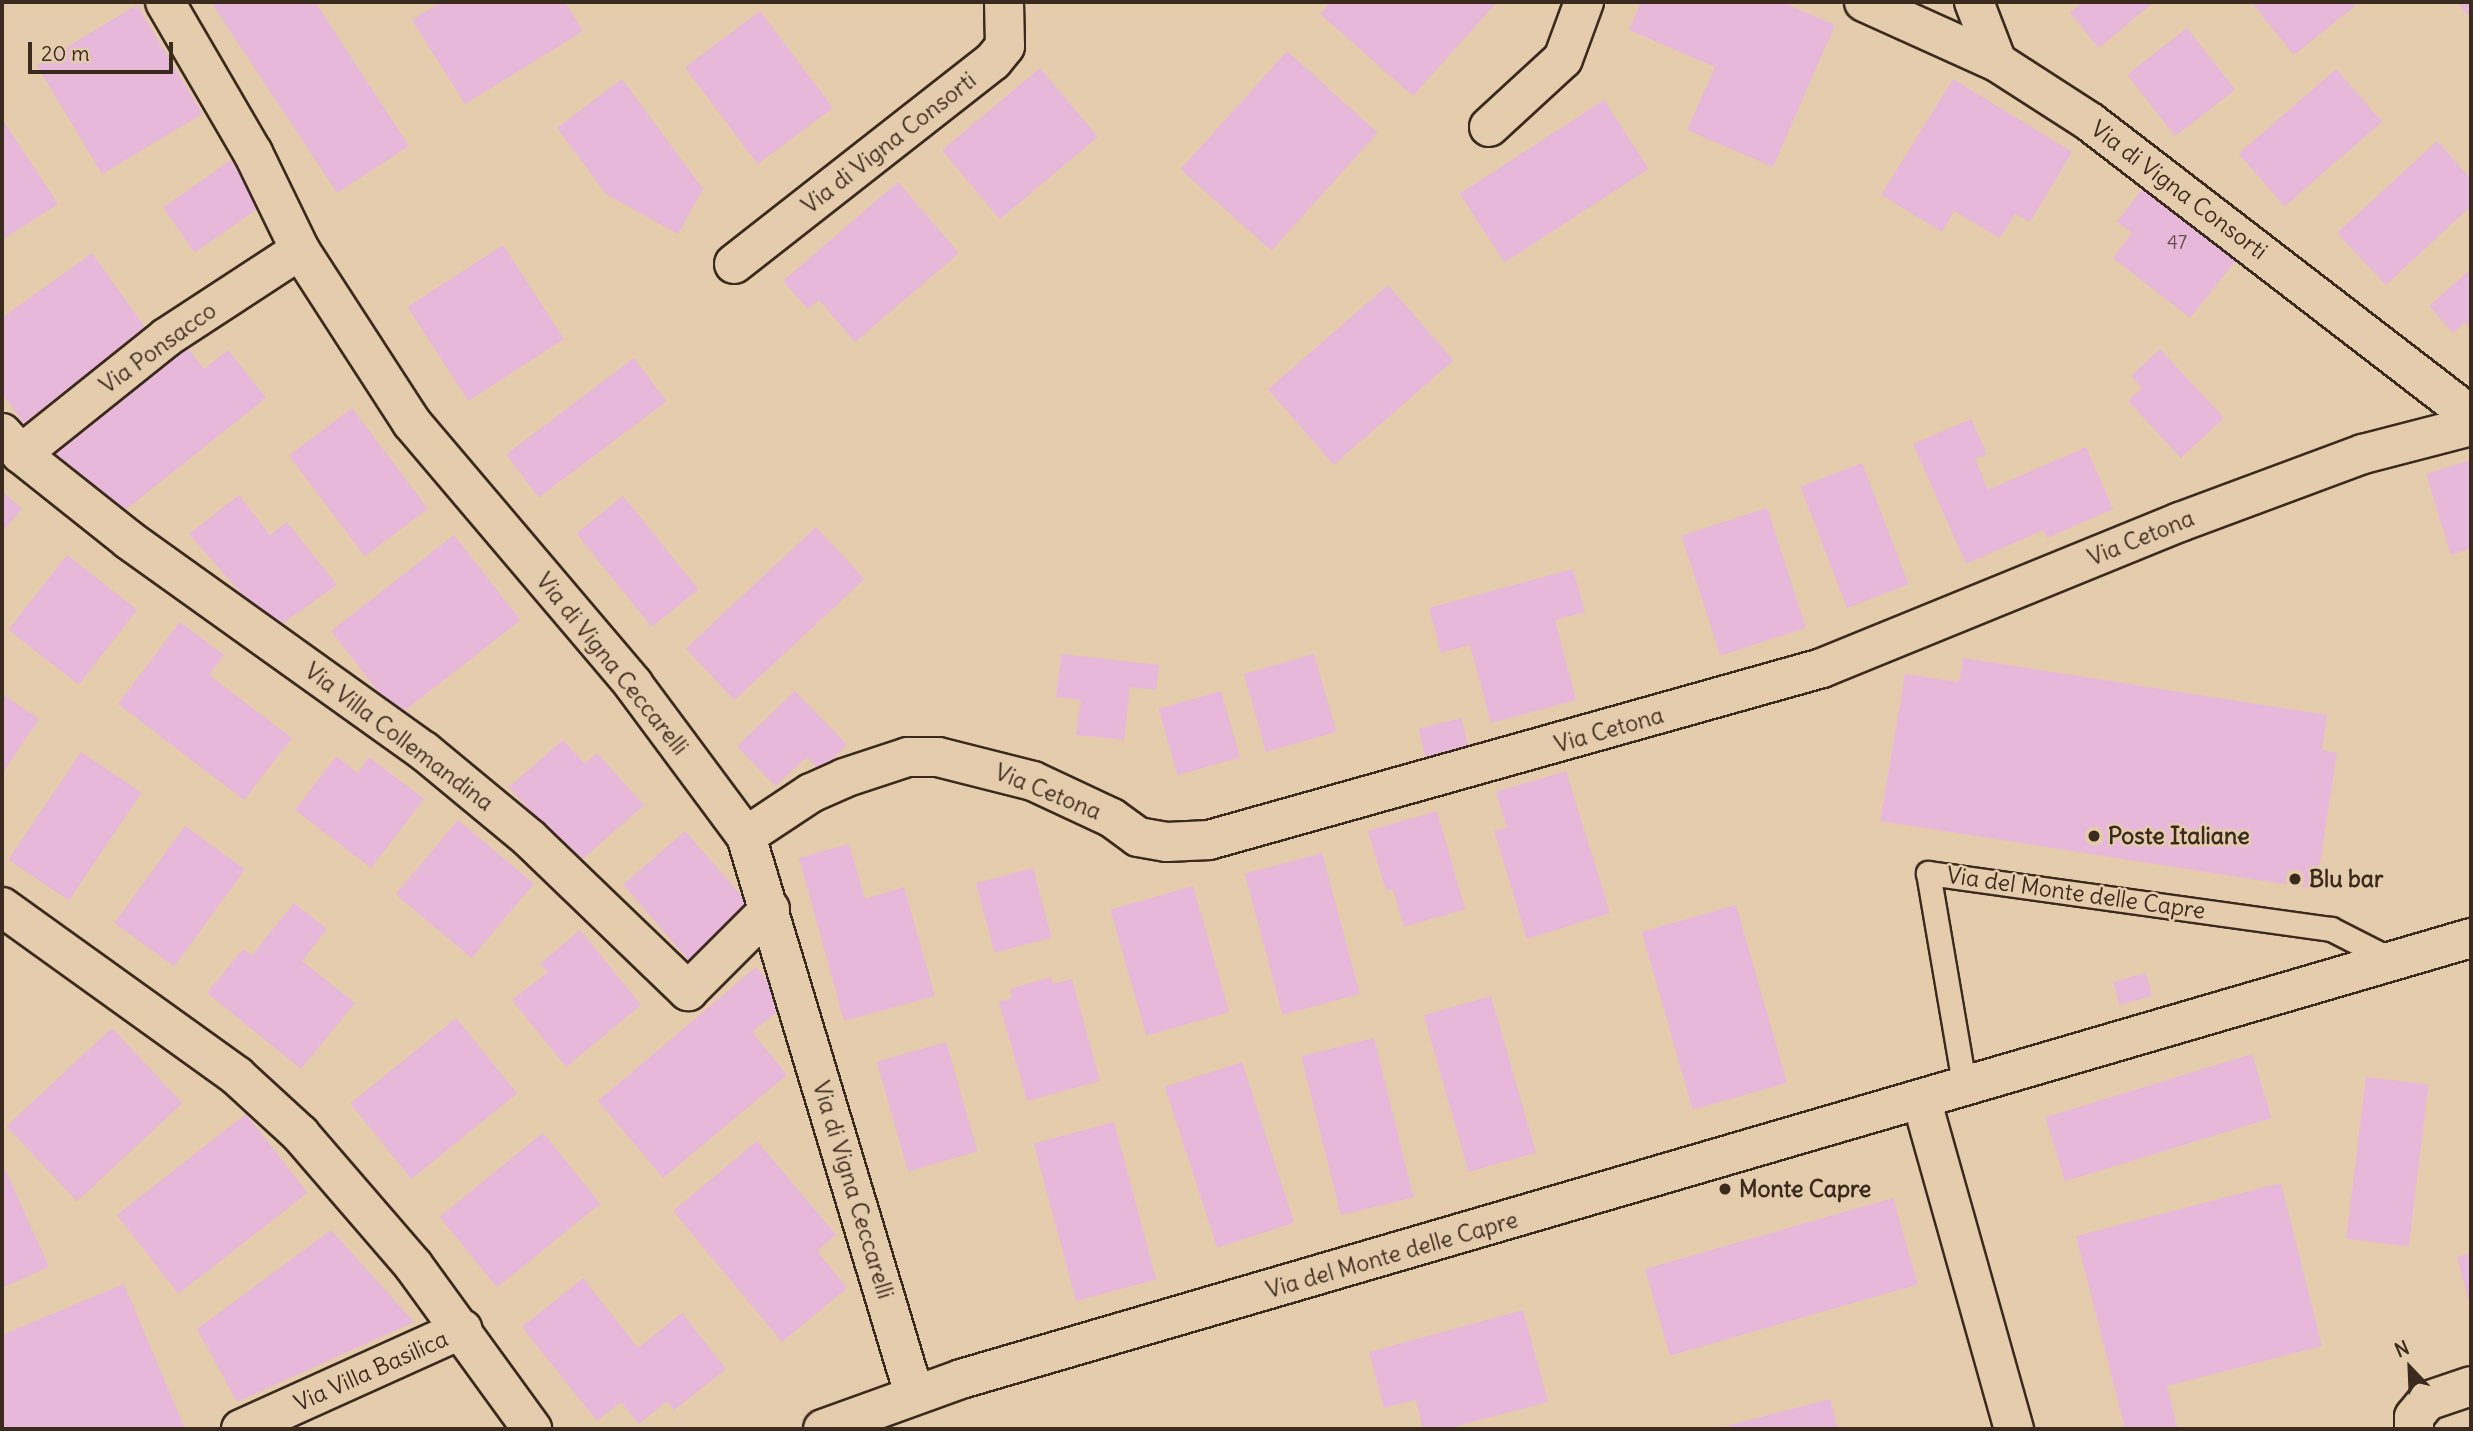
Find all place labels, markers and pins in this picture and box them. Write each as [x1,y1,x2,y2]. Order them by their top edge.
place label: Poste Italiane [2108,822,2250,850]
marker: Poste Italiane [2086,828,2102,844]
place label: Blu bar [2309,865,2383,893]
marker: Blu bar [2287,871,2303,887]
place label: Monte Capre [1739,1175,1871,1203]
marker: Monte Capre [1717,1181,1733,1197]

